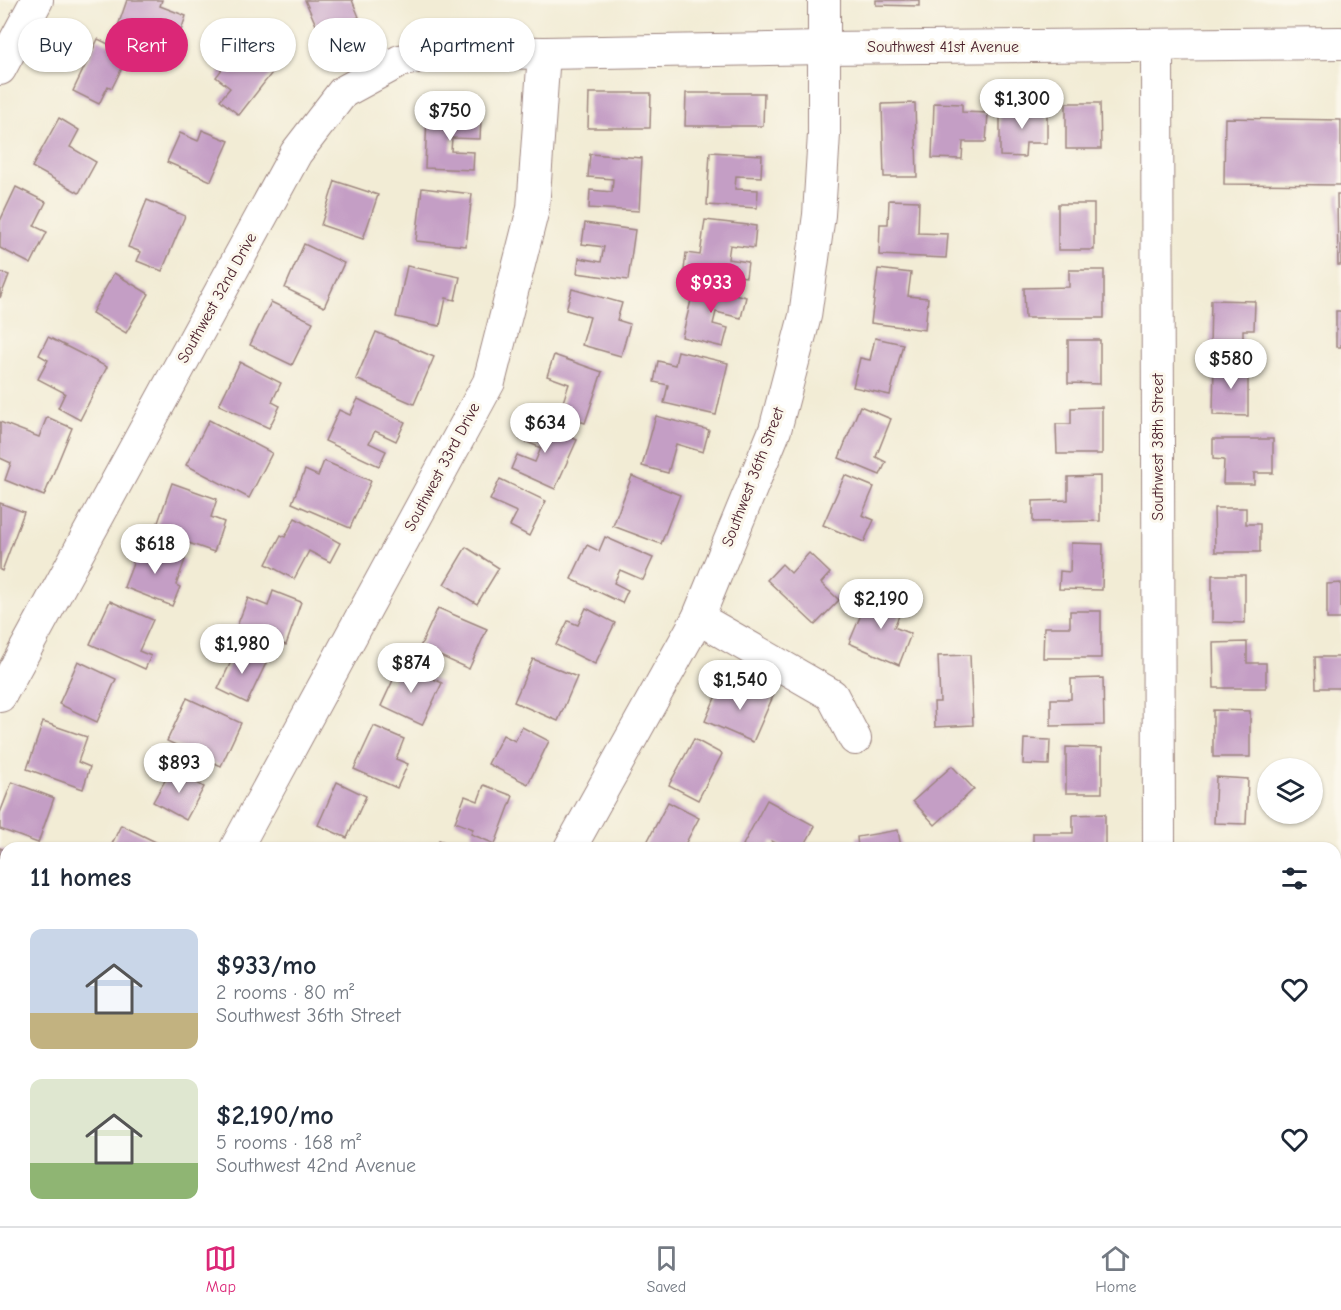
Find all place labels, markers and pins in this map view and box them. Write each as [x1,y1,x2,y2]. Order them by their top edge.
pin: $1,300 [973,79,1071,130]
pin: $750 [414,91,486,142]
pin: $933 [675,263,747,314]
pin: $580 [1195,339,1267,390]
pin: $634 [509,403,581,454]
pin: $618 [119,524,191,575]
pin: $2,190 [832,579,930,630]
pin: $1,980 [193,624,291,675]
pin: $874 [375,643,447,694]
pin: $1,540 [691,660,789,711]
pin: $893 [143,743,215,794]

